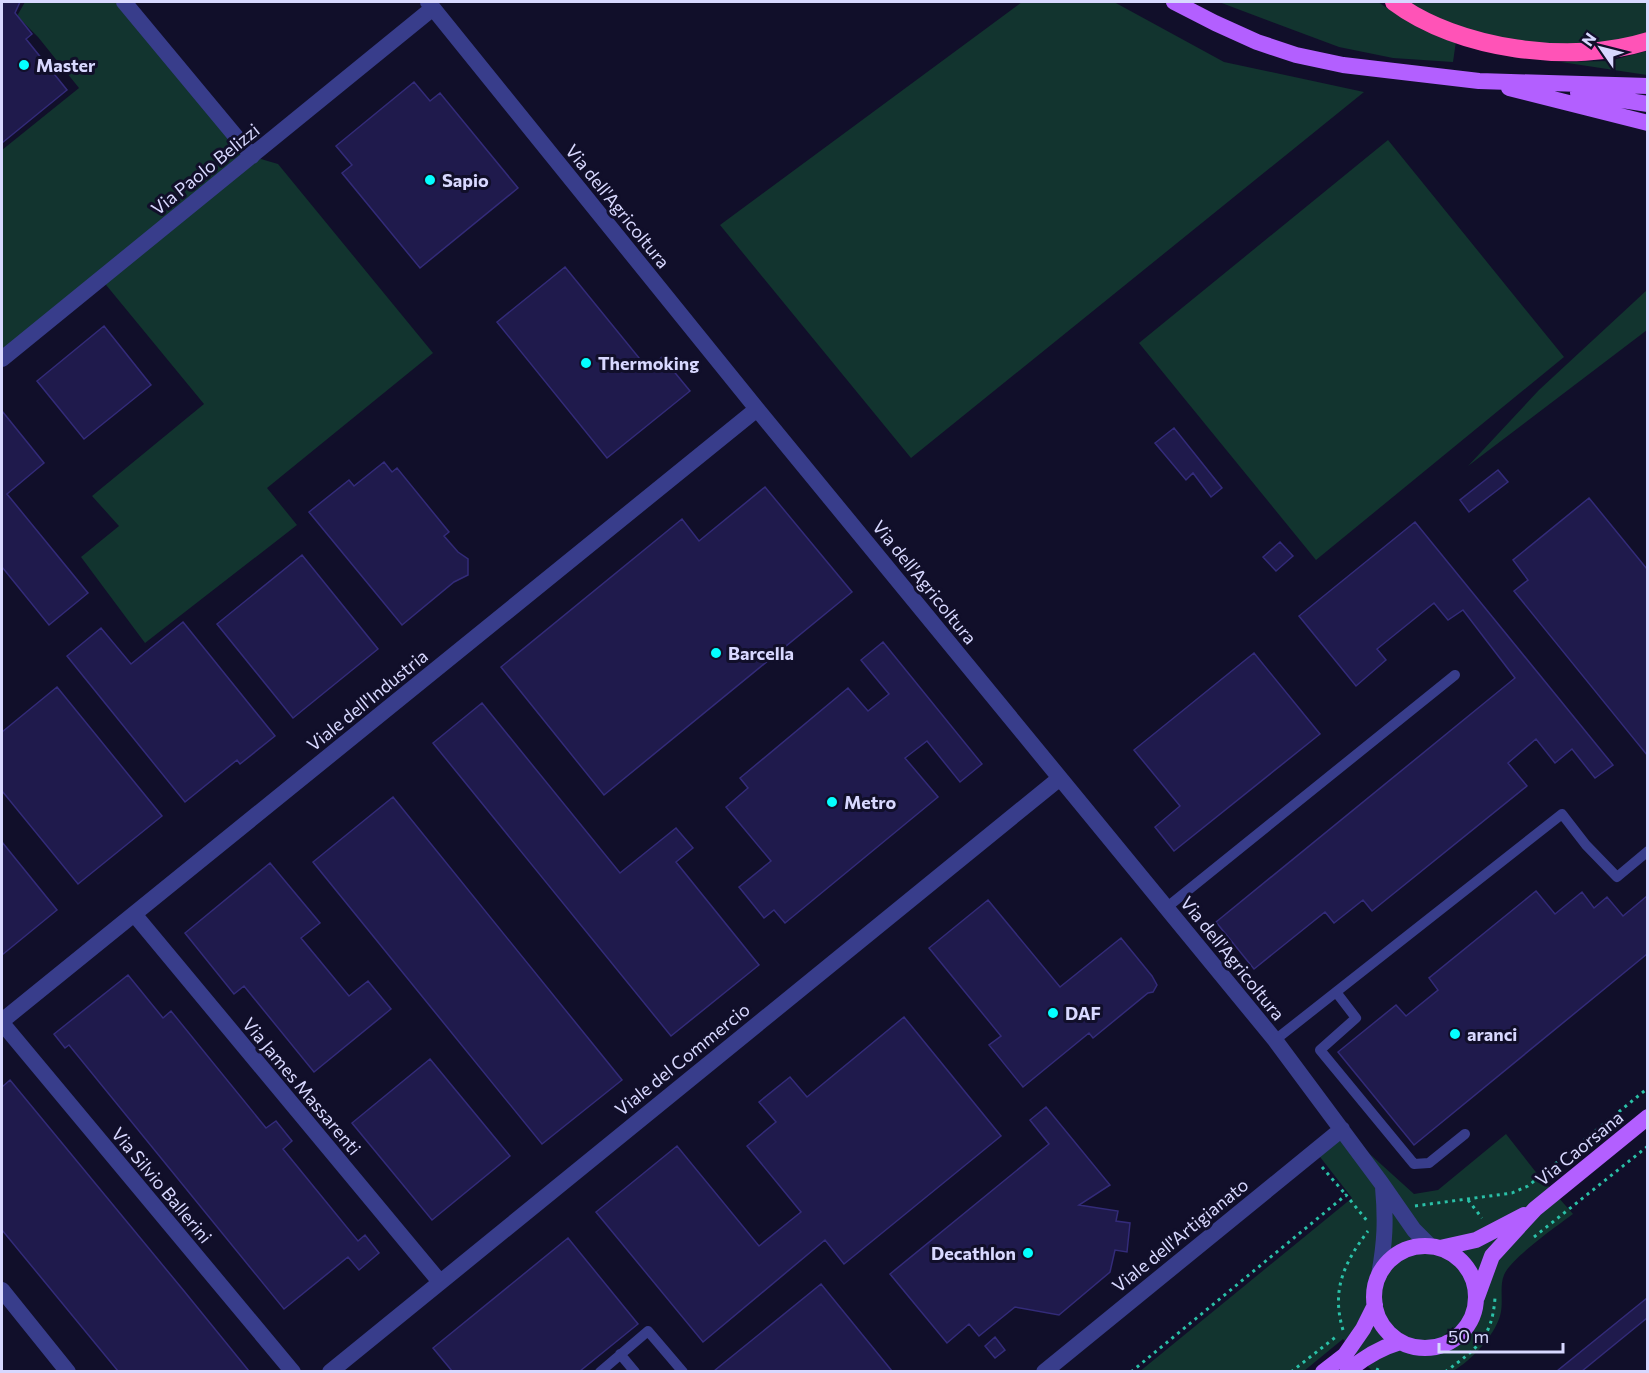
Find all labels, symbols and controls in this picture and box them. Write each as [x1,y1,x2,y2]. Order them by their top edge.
north arrow [1571,18,1631,78]
text: N [1577,29,1600,49]
place label: Master [36,54,96,76]
marker: Master [17,58,31,72]
street label: Via Paolo Belizzi [146,119,264,219]
street label: Via dell'Agricoltura [561,140,675,272]
place label: Sapio [442,169,489,191]
marker: Sapio [423,173,437,187]
place label: Thermoking [598,352,699,374]
marker: Thermoking [579,356,593,370]
street label: Via dell'Agricoltura [868,516,982,648]
place label: Barcella [728,642,794,664]
street label: Viale dell'Industria [302,645,432,755]
marker: Barcella [709,646,723,660]
place label: Metro [844,791,896,813]
marker: Metro [825,795,839,809]
street label: Via dell'Agricoltura [1176,892,1290,1024]
street label: Viale del Commercio [610,998,754,1120]
place label: DAF [1065,1002,1101,1024]
marker: DAF [1046,1006,1060,1020]
street label: Via James Massarenti [238,1013,366,1159]
place label: aranci [1467,1023,1517,1045]
marker: aranci [1448,1027,1462,1041]
street label: Via Caorsana [1531,1106,1627,1190]
street label: Via Silvio Ballerini [107,1123,217,1247]
street label: Viale dell'Artigianato [1108,1173,1252,1297]
place label: Decathlon [931,1242,1016,1264]
marker: Decathlon [1021,1246,1035,1260]
scale bar [1439,1316,1564,1354]
text: 50 m [1448,1325,1489,1347]

